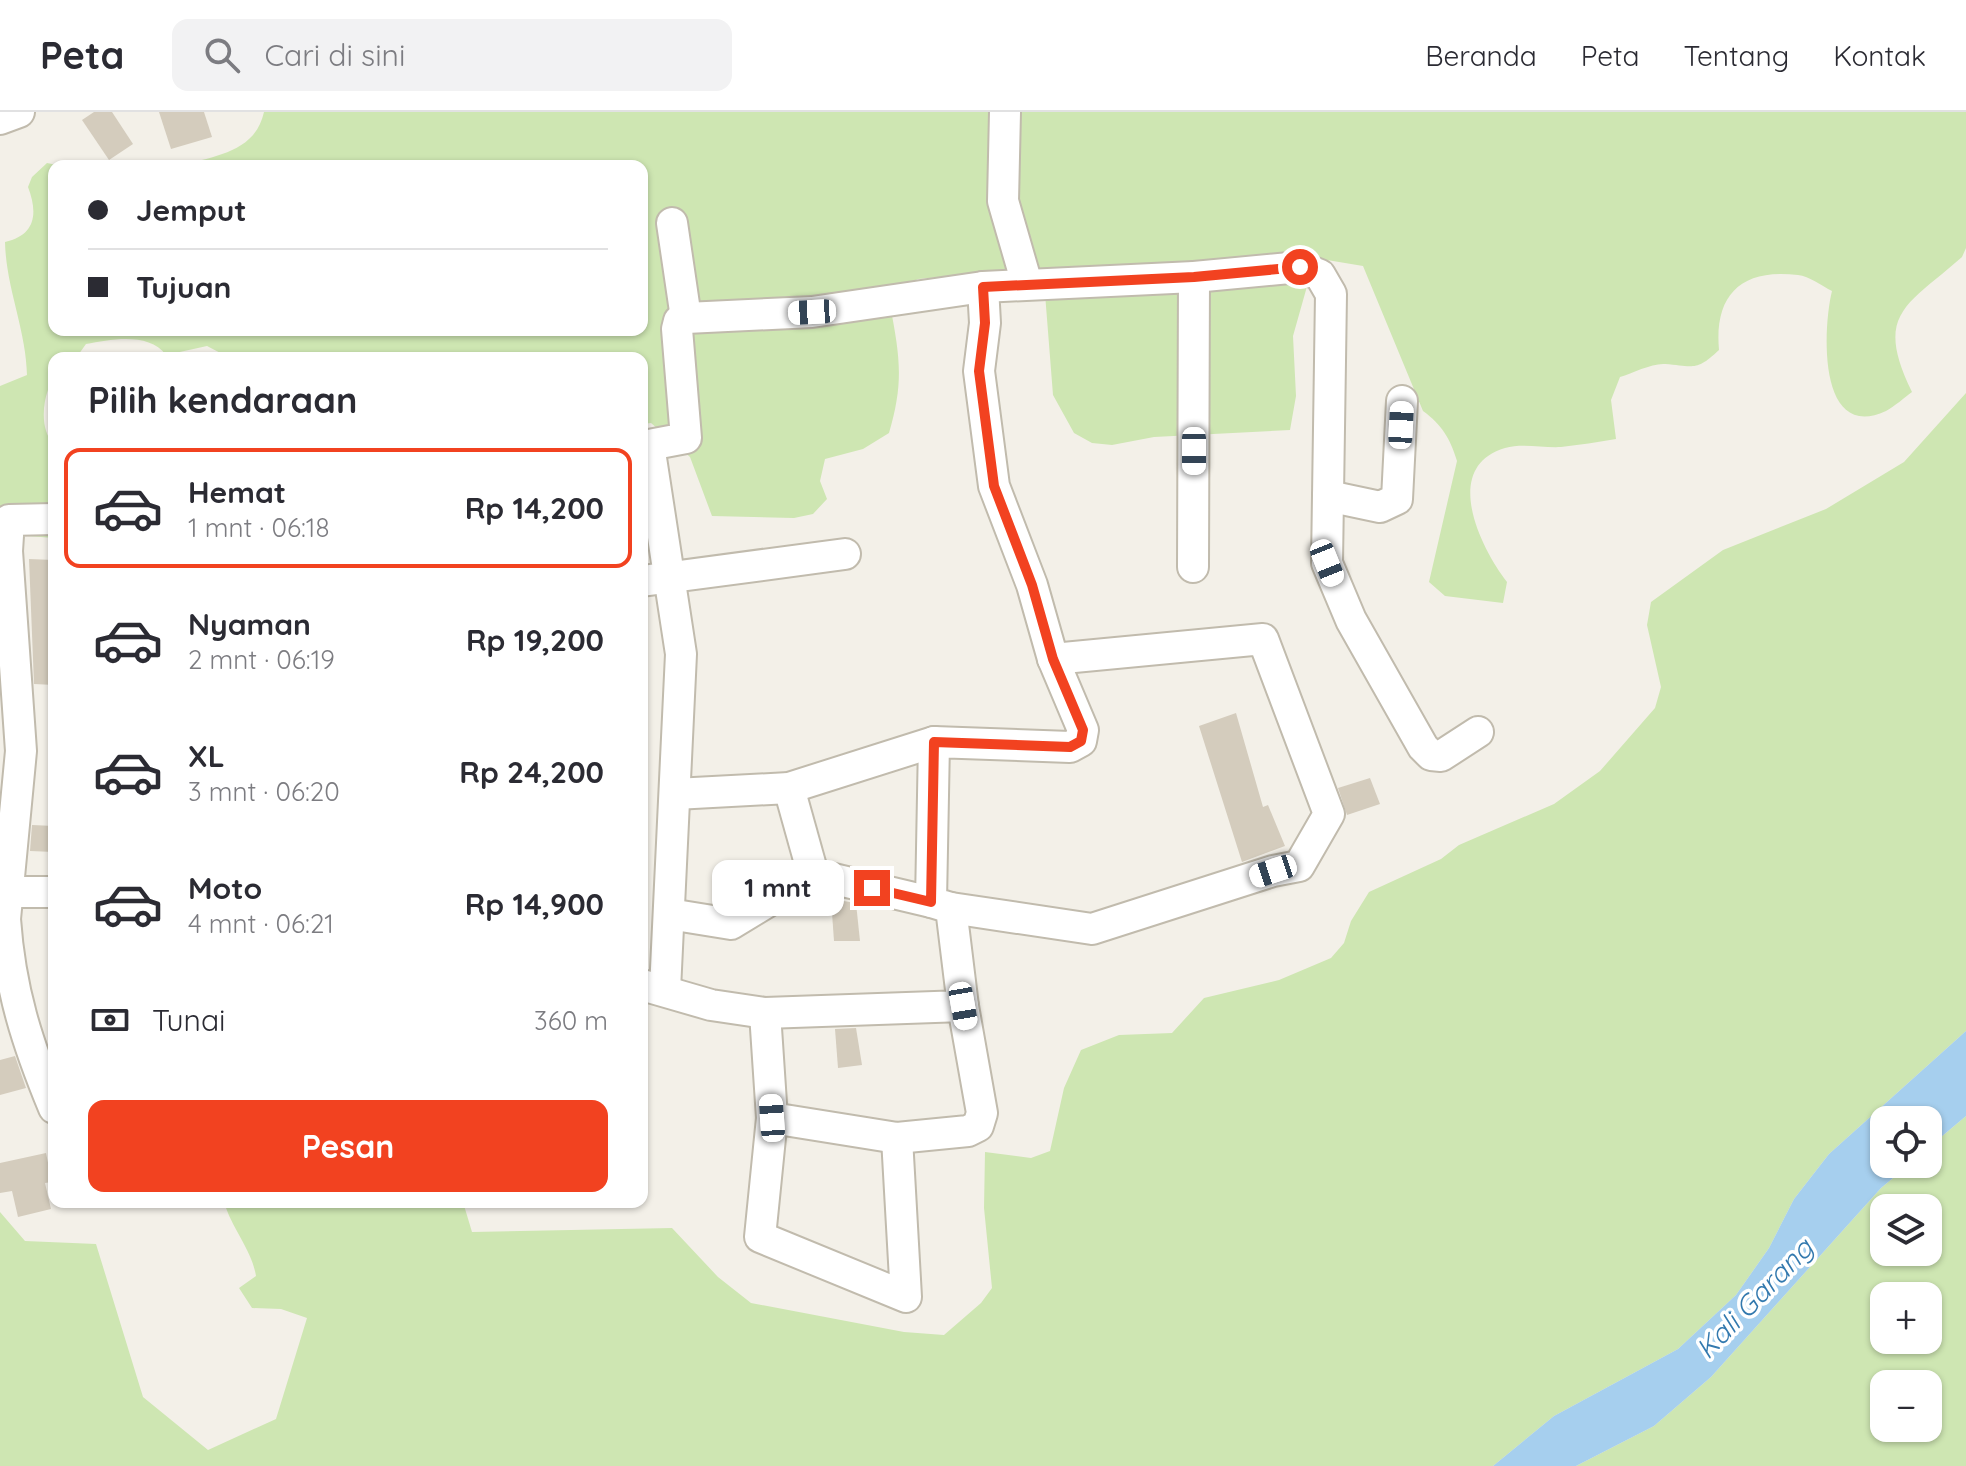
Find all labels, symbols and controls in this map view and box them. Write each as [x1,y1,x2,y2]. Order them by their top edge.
search box [172,19,732,91]
text: Peta [40,31,124,79]
icon: search [200,33,244,77]
text: Cari di sini [264,36,405,74]
text: Beranda [1425,38,1537,73]
text: Peta [1581,38,1639,73]
text: Tentang [1683,38,1789,73]
text: Kontak [1833,38,1926,73]
text: Jemput [136,191,247,229]
route start [1282,249,1318,285]
text: Tujuan [136,268,231,306]
car [787,299,837,325]
text: Pilih kendaraan [88,377,357,422]
car [1388,400,1414,450]
car [1182,427,1206,475]
icon: car [92,472,164,544]
text: Hemat [188,473,286,511]
text: Rp 14,200 [465,489,604,527]
text: 1 mnt · 06:18 [188,511,330,544]
car [1307,536,1347,590]
icon: car [92,604,164,676]
text: Nyaman [188,605,311,643]
text: Rp 19,200 [466,621,604,659]
text: 2 mnt · 06:19 [188,643,335,676]
icon: car [92,736,164,808]
text: XL [188,737,225,775]
text: Rp 24,200 [459,753,604,791]
text: 3 mnt · 06:20 [188,775,340,808]
car [1246,852,1300,890]
callout: 1 mnt [712,860,844,916]
icon: car [92,868,164,940]
text: Moto [188,869,262,907]
route end [854,870,890,906]
text: 1 mnt [744,871,812,904]
text: Rp 14,900 [465,885,604,923]
text: 4 mnt · 06:21 [188,907,334,940]
car [947,980,979,1032]
icon: cash [88,998,132,1042]
text: Tunai [152,1001,226,1039]
text: 360 m [534,1004,608,1037]
car [758,1093,786,1143]
button: Pesan [88,1100,608,1192]
map controls [1870,1106,1942,1442]
button: locate [1870,1106,1942,1178]
button: layers [1870,1194,1942,1266]
water label: Kali Garang [1688,1229,1821,1365]
button: + [1870,1282,1942,1354]
button: − [1870,1370,1942,1442]

